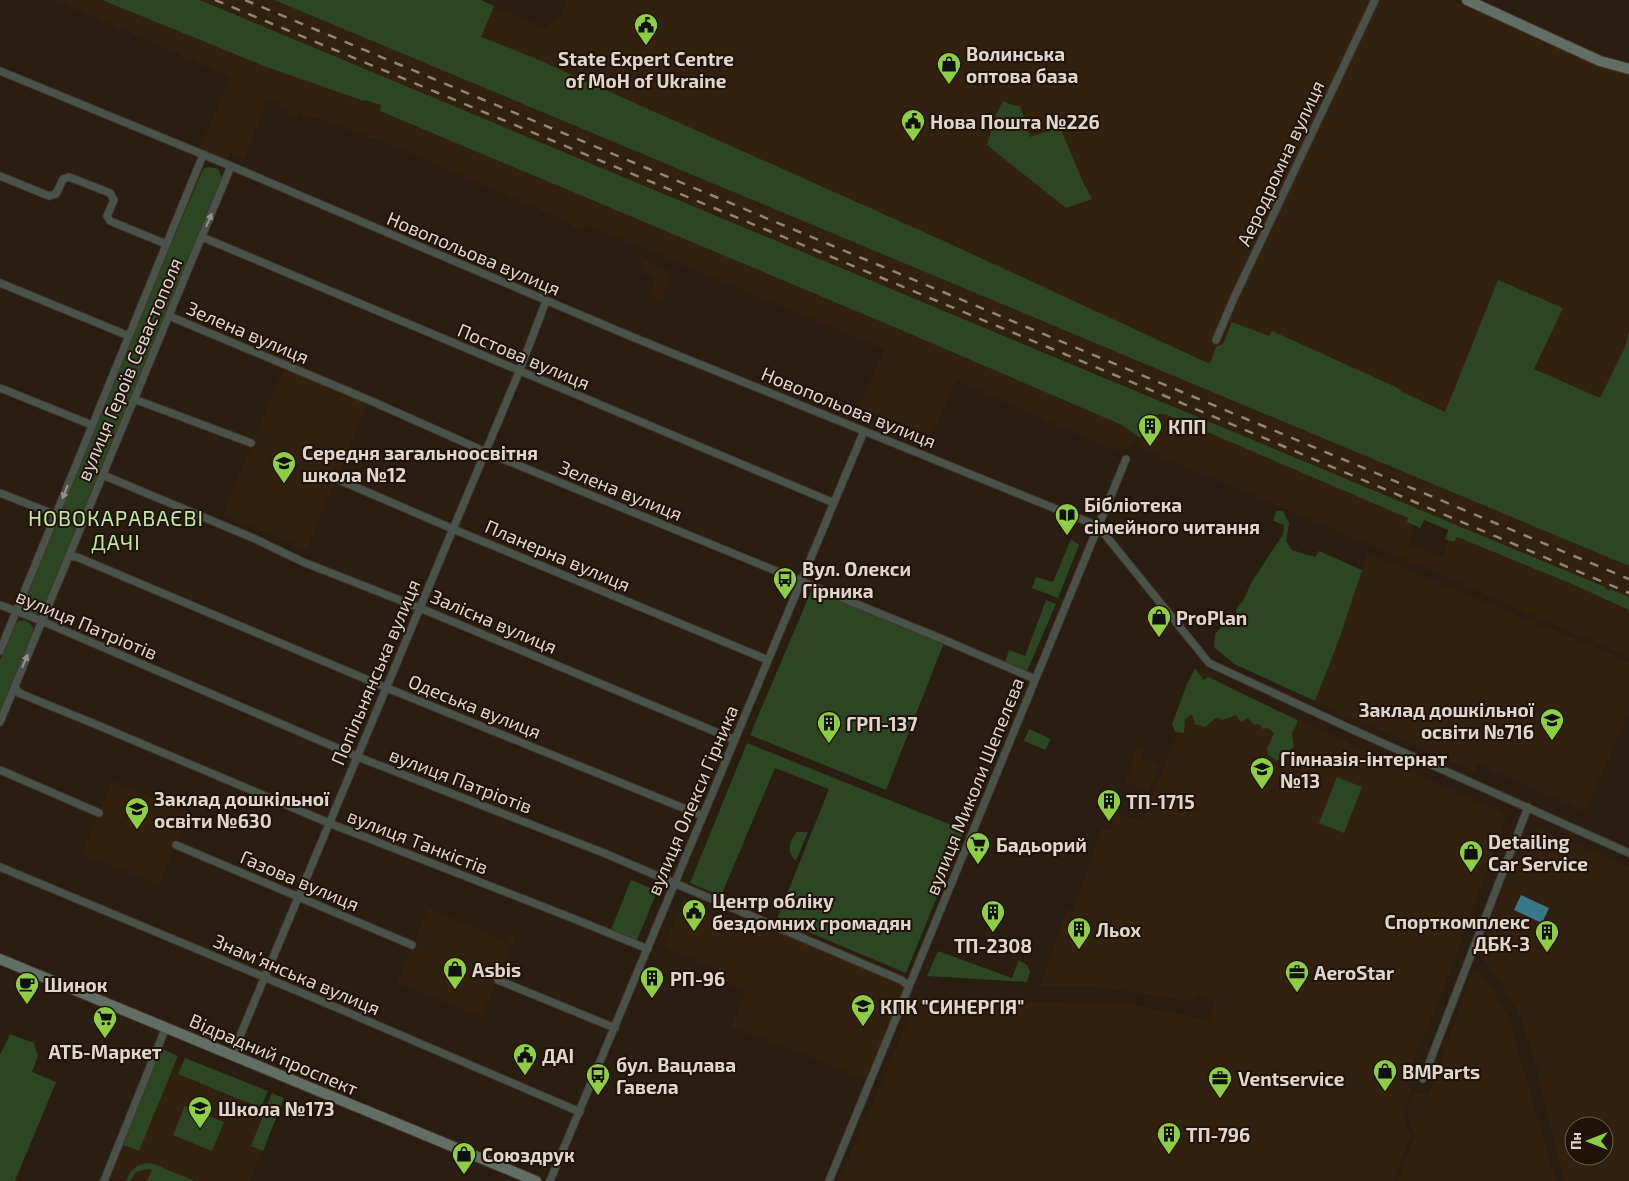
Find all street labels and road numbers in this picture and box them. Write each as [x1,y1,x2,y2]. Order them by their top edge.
street label: Аеродромна вулиця [1232,77,1329,250]
street label: Новопольова вулиця [383,206,564,301]
street label: вулиця Героїв Севастополя [72,254,187,484]
street label: Зелена вулиця [183,296,313,369]
street label: Постова вулиця [454,318,594,395]
street label: Новопольова вулиця [758,361,940,454]
street label: Зелена вулиця [556,455,686,526]
street label: Планерна вулиця [482,514,634,597]
street label: Попільнянська вулиця [325,576,425,769]
street label: вулиця Патріотів [13,584,161,665]
street label: Залісна вулиця [427,584,561,659]
street label: Одеська вулиця [405,669,545,744]
street label: вулиця Миколи Шепелєва [920,674,1029,899]
street label: вулиця Олекси Гірника [641,701,743,899]
street label: вулиця Патріотів [386,742,536,819]
street label: вулиця Танкістів [344,804,492,879]
street label: Газова вулиця [237,845,363,916]
street label: Знамʼянська вулиця [210,928,384,1020]
street label: Відрадний проспект [186,1008,362,1100]

